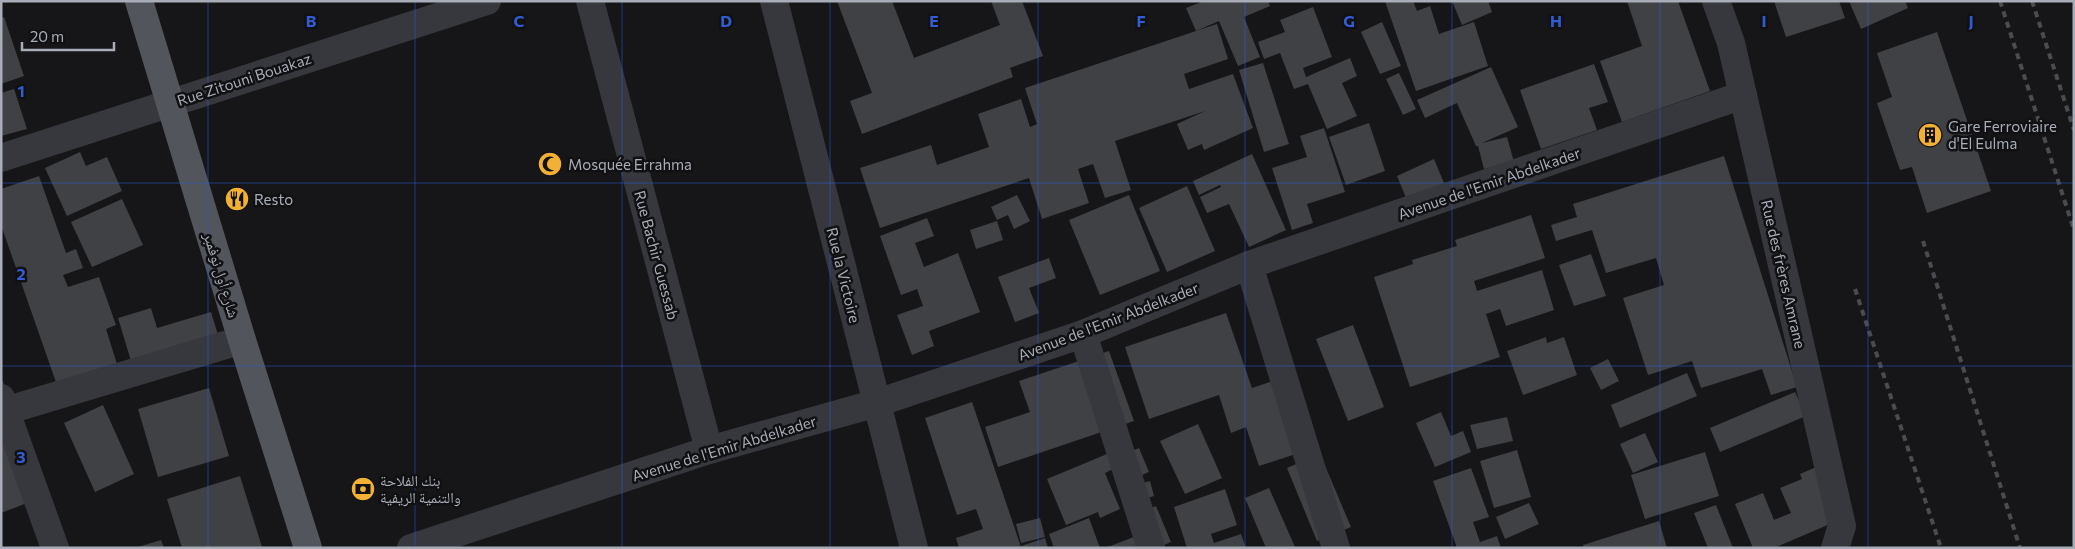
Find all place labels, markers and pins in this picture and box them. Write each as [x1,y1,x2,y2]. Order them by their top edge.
place label: Gare Ferroviaire d'El Eulma [1948,117,2057,152]
building icon: Gare Ferroviaire d'El Eulma [1917,122,1943,148]
mosque icon: Mosquée Errahma [537,151,563,177]
place label: Mosquée Errahma [568,155,692,173]
restaurant icon: Resto [224,186,250,212]
place label: Resto [254,190,293,208]
place label: بنك الفلاحة والتنمية الريفية [380,471,461,507]
bank icon: بنك الفلاحة والتنمية الريفية [350,476,376,502]

